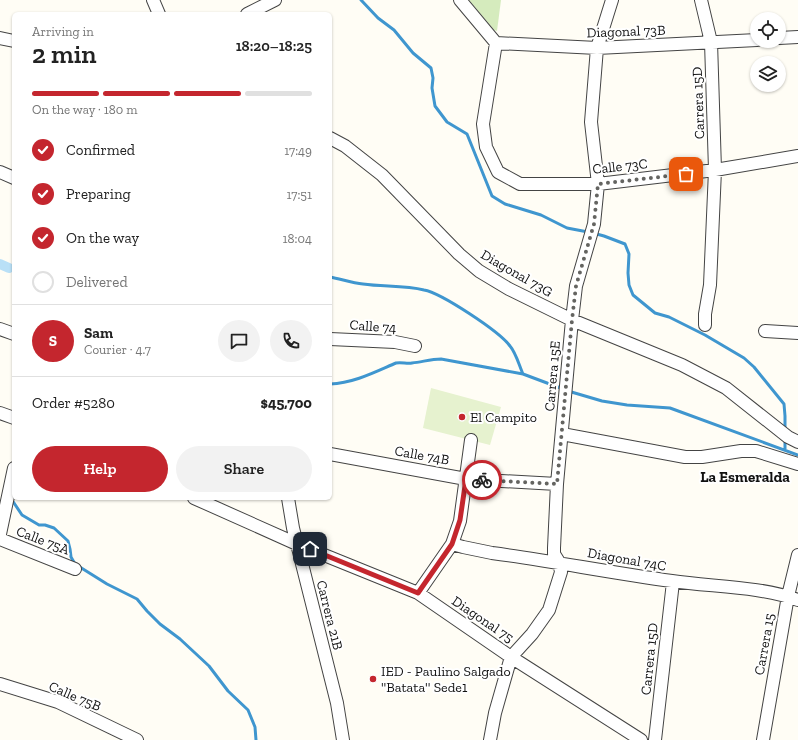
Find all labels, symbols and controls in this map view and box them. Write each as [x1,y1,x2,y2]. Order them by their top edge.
map controls [750,12,786,92]
button: locate [750,12,786,48]
street label: Diagonal 73B [586,22,666,41]
text: Arriving in [32,24,94,39]
text: 18:20–18:25 [236,37,312,55]
text: 2 min [32,38,96,70]
button: layers [750,56,786,92]
street label: Carrera 15D [689,66,708,139]
text: On the way · 180 m [32,102,137,117]
icon: check [32,139,54,161]
text: Confirmed [66,141,135,159]
text: 17:49 [284,143,312,158]
street label: Calle 73C [592,155,649,178]
pin [669,157,703,191]
icon: bag [675,163,697,185]
icon: check [32,183,54,205]
text: Preparing [66,185,131,203]
text: 17:51 [287,187,312,202]
icon: check [32,227,54,249]
text: On the way [66,229,139,247]
text: 18:04 [283,231,312,246]
street label: Diagonal 73G [478,246,556,301]
text: Delivered [66,273,128,291]
street label: Calle 74 [349,316,397,337]
button: chat [218,320,260,362]
button: phone [270,320,312,362]
text: Sam [84,324,113,342]
text: S [49,332,57,350]
street label: Carrera 15E [541,340,564,412]
text: Courier · 4.7 [84,342,151,357]
text: Order #5280 [32,394,115,412]
text: $45,700 [261,394,312,412]
place label: El Campito [470,409,537,426]
marker: El Campito [457,412,467,422]
street label: Calle 74B [393,442,451,469]
button: Help [32,446,168,492]
button: Share [176,446,312,492]
courier [462,460,502,500]
district label: La Esmeralda [700,468,790,486]
icon: bike [471,469,493,491]
street label: Calle 75A [14,523,73,559]
pin [293,532,327,566]
icon: home [299,538,321,560]
street label: Diagonal 74C [586,544,668,575]
street label: Carrera 21B [313,579,346,652]
street label: Diagonal 75 [449,593,517,646]
street label: Carrera 15 [751,612,778,676]
street label: Carrera 15D [637,622,662,696]
place label: IED - Paulino Salgado "Batata'' Sede1 [381,663,511,696]
marker: IED - Paulino Salgado "Batata'' Sede1 [368,674,378,684]
street label: Calle 75B [46,678,104,715]

